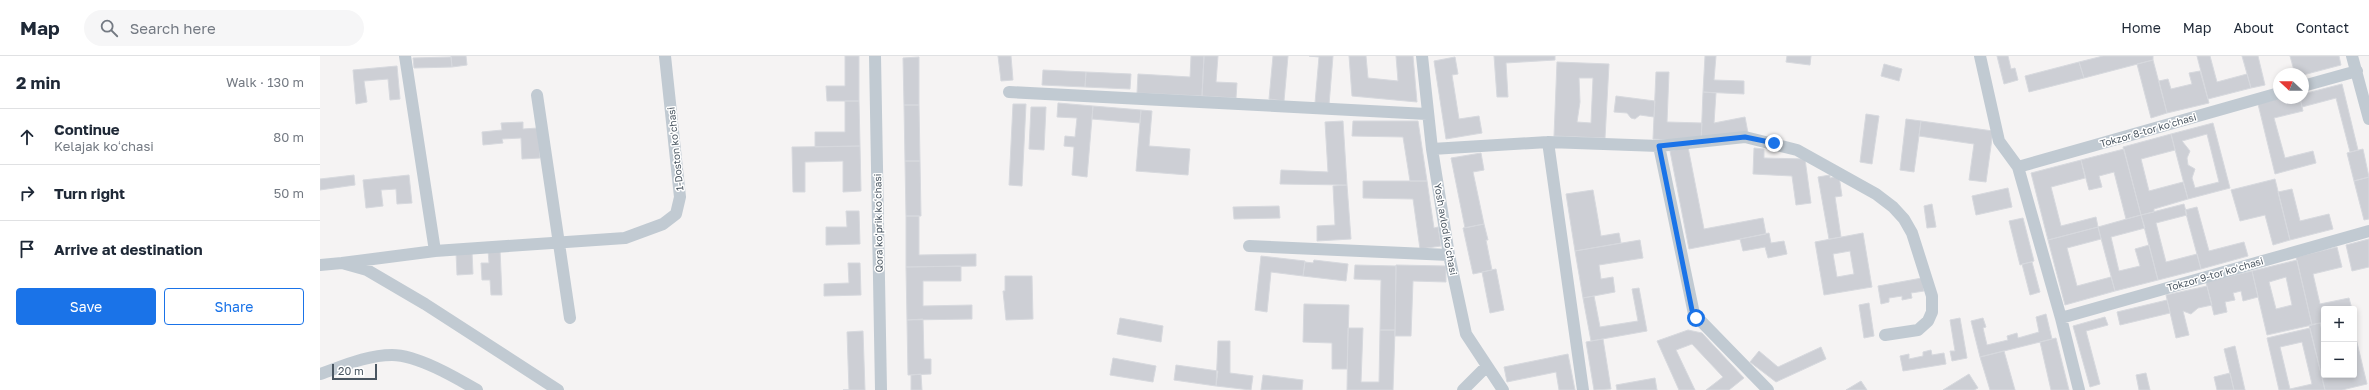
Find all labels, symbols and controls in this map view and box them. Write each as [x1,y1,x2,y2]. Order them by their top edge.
search box [84,10,364,46]
text: Map [20,16,60,39]
icon: search [98,17,120,39]
text: Search here [130,19,216,37]
text: Home [2121,19,2161,36]
text: Map [2183,19,2211,36]
text: About [2233,19,2274,36]
text: Contact [2296,19,2349,36]
north arrow [2273,68,2309,104]
text: 2 min [16,72,60,93]
text: Walk · 130 m [226,74,304,90]
street label: 1-Doston koʻchasi [665,106,685,192]
street label: Tokzor 8-tor koʻchasi [2098,110,2198,150]
text: Continue [54,120,120,138]
icon: ahead [16,126,38,148]
text: 80 m [273,129,304,145]
route end [1765,134,1783,152]
text: Kelajak koʻchasi [54,138,154,154]
street label: Qora koʻprik koʻchasi [871,173,885,273]
icon: right [16,182,38,204]
street label: Yosh avlod koʻchasi [1432,182,1460,276]
text: Turn right [54,184,125,202]
text: 50 m [274,185,304,201]
icon: arrive [16,238,38,260]
text: Arrive at destination [54,240,203,258]
street label: Tokzor 9-tor koʻchasi [2165,255,2265,293]
button: Save [16,288,156,325]
button: Share [164,288,304,325]
map controls [2321,306,2357,378]
button: + [2321,306,2357,342]
route start [1687,309,1705,327]
button: − [2321,342,2357,378]
scale bar [332,362,377,381]
text: 20 m [338,364,364,377]

